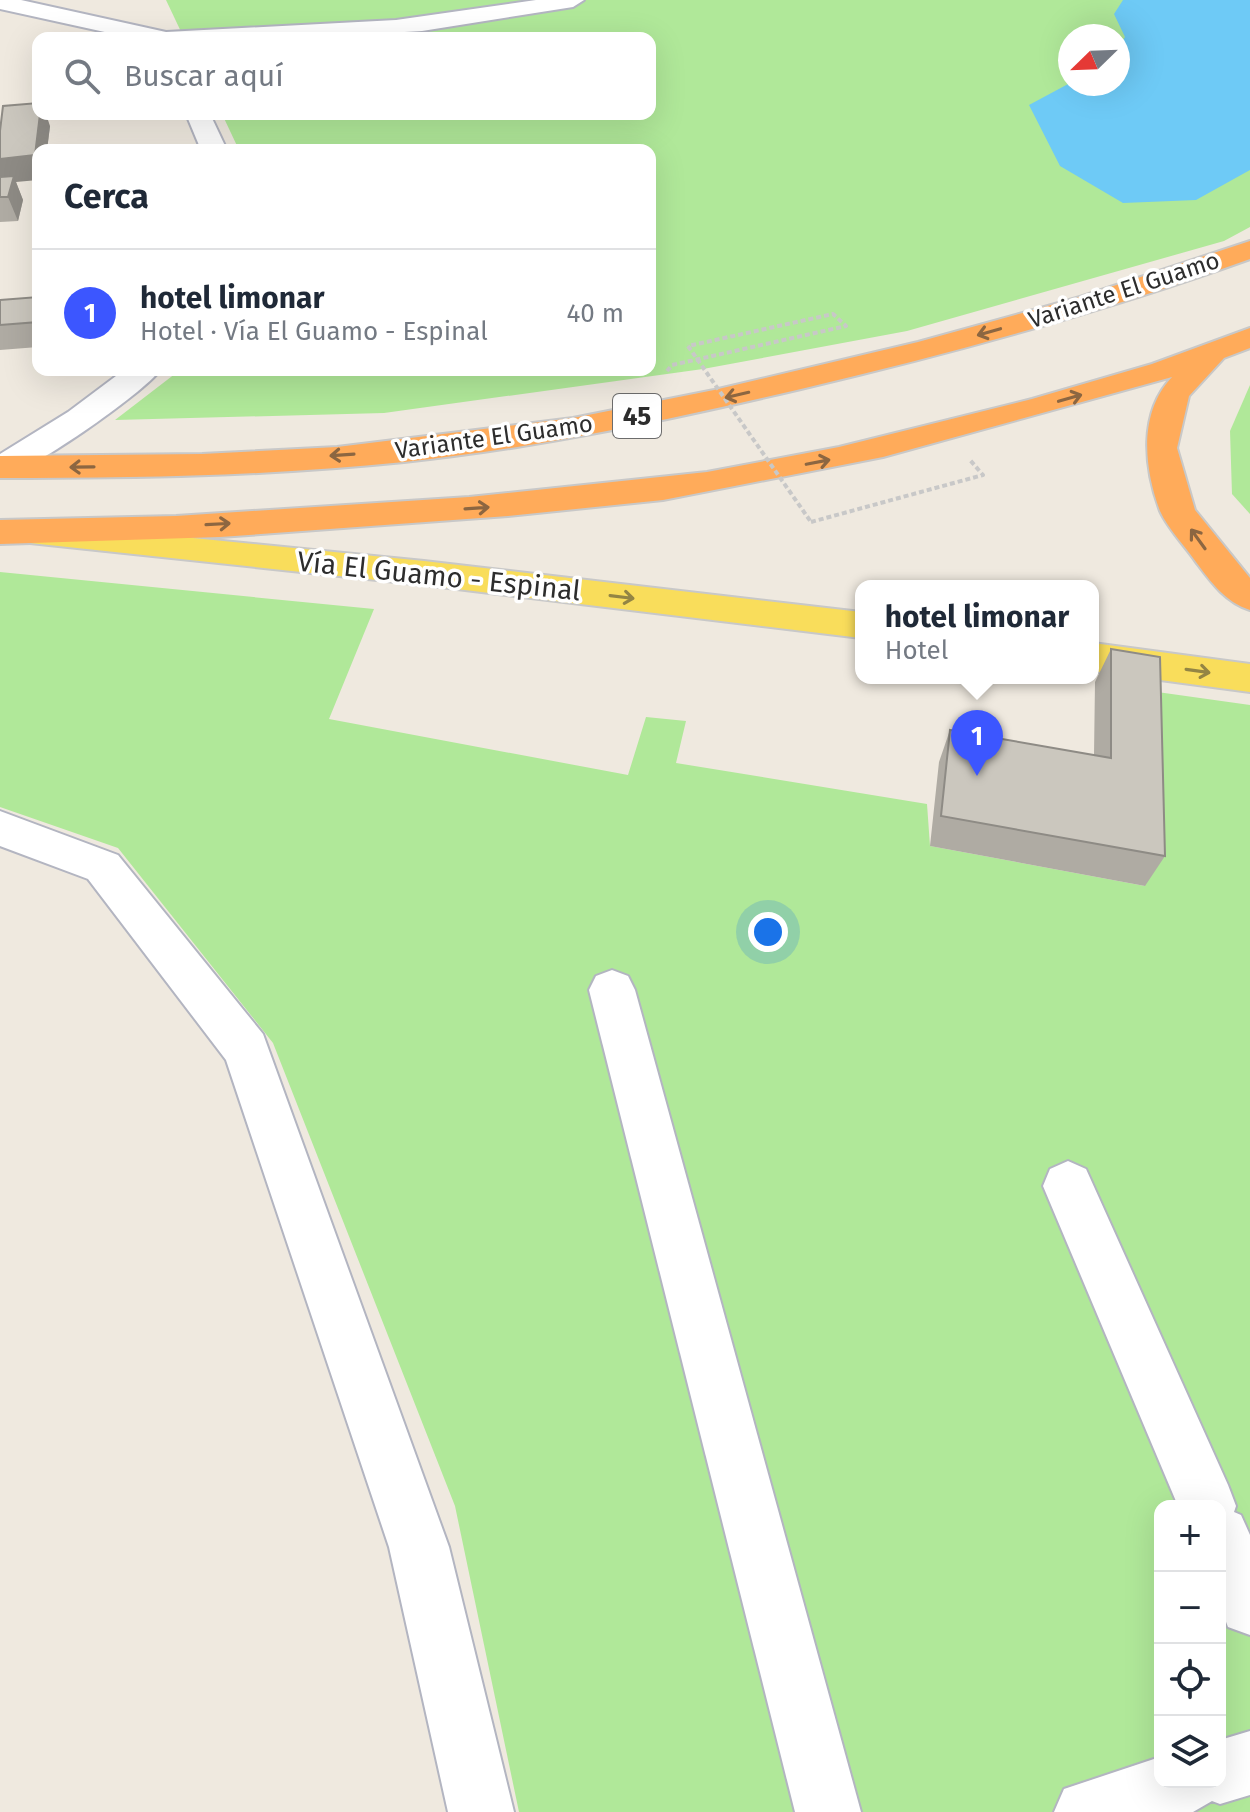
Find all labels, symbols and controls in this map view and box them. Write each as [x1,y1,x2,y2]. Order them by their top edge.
north arrow [1058,24,1130,96]
search box [32,32,656,120]
icon: search [60,54,104,98]
text: Buscar aquí [124,58,284,94]
text: Cerca [64,176,149,217]
street label: Variante El Guamo [1025,246,1223,334]
text: hotel limonar [140,280,324,316]
text: 1 [84,298,96,329]
text: 40 m [566,298,624,329]
text: Hotel · Vía El Guamo - Espinal [140,316,488,347]
one-way arrow [977,325,1003,340]
one-way arrow [725,388,750,403]
one-way arrow [1057,390,1082,404]
road number: 45 [613,394,661,438]
street label: Variante El Guamo [393,409,595,465]
one-way arrow [329,448,356,463]
one-way arrow [805,453,830,468]
one-way arrow [69,459,96,474]
one-way arrow [463,500,490,515]
one-way arrow [204,516,231,531]
one-way arrow [1190,529,1207,551]
street label: Vía El Guamo - Espinal [296,545,582,607]
popup [855,580,1099,684]
one-way arrow [609,590,634,605]
text: hotel limonar [885,599,1069,635]
text: Hotel [885,635,948,666]
one-way arrow [1185,664,1210,679]
pin: 1 [951,710,1003,776]
your location [748,912,788,952]
map controls [1154,1500,1226,1788]
button: + [1154,1500,1226,1572]
button: − [1154,1572,1226,1644]
button: locate [1154,1644,1226,1716]
button: layers [1154,1716,1226,1788]

